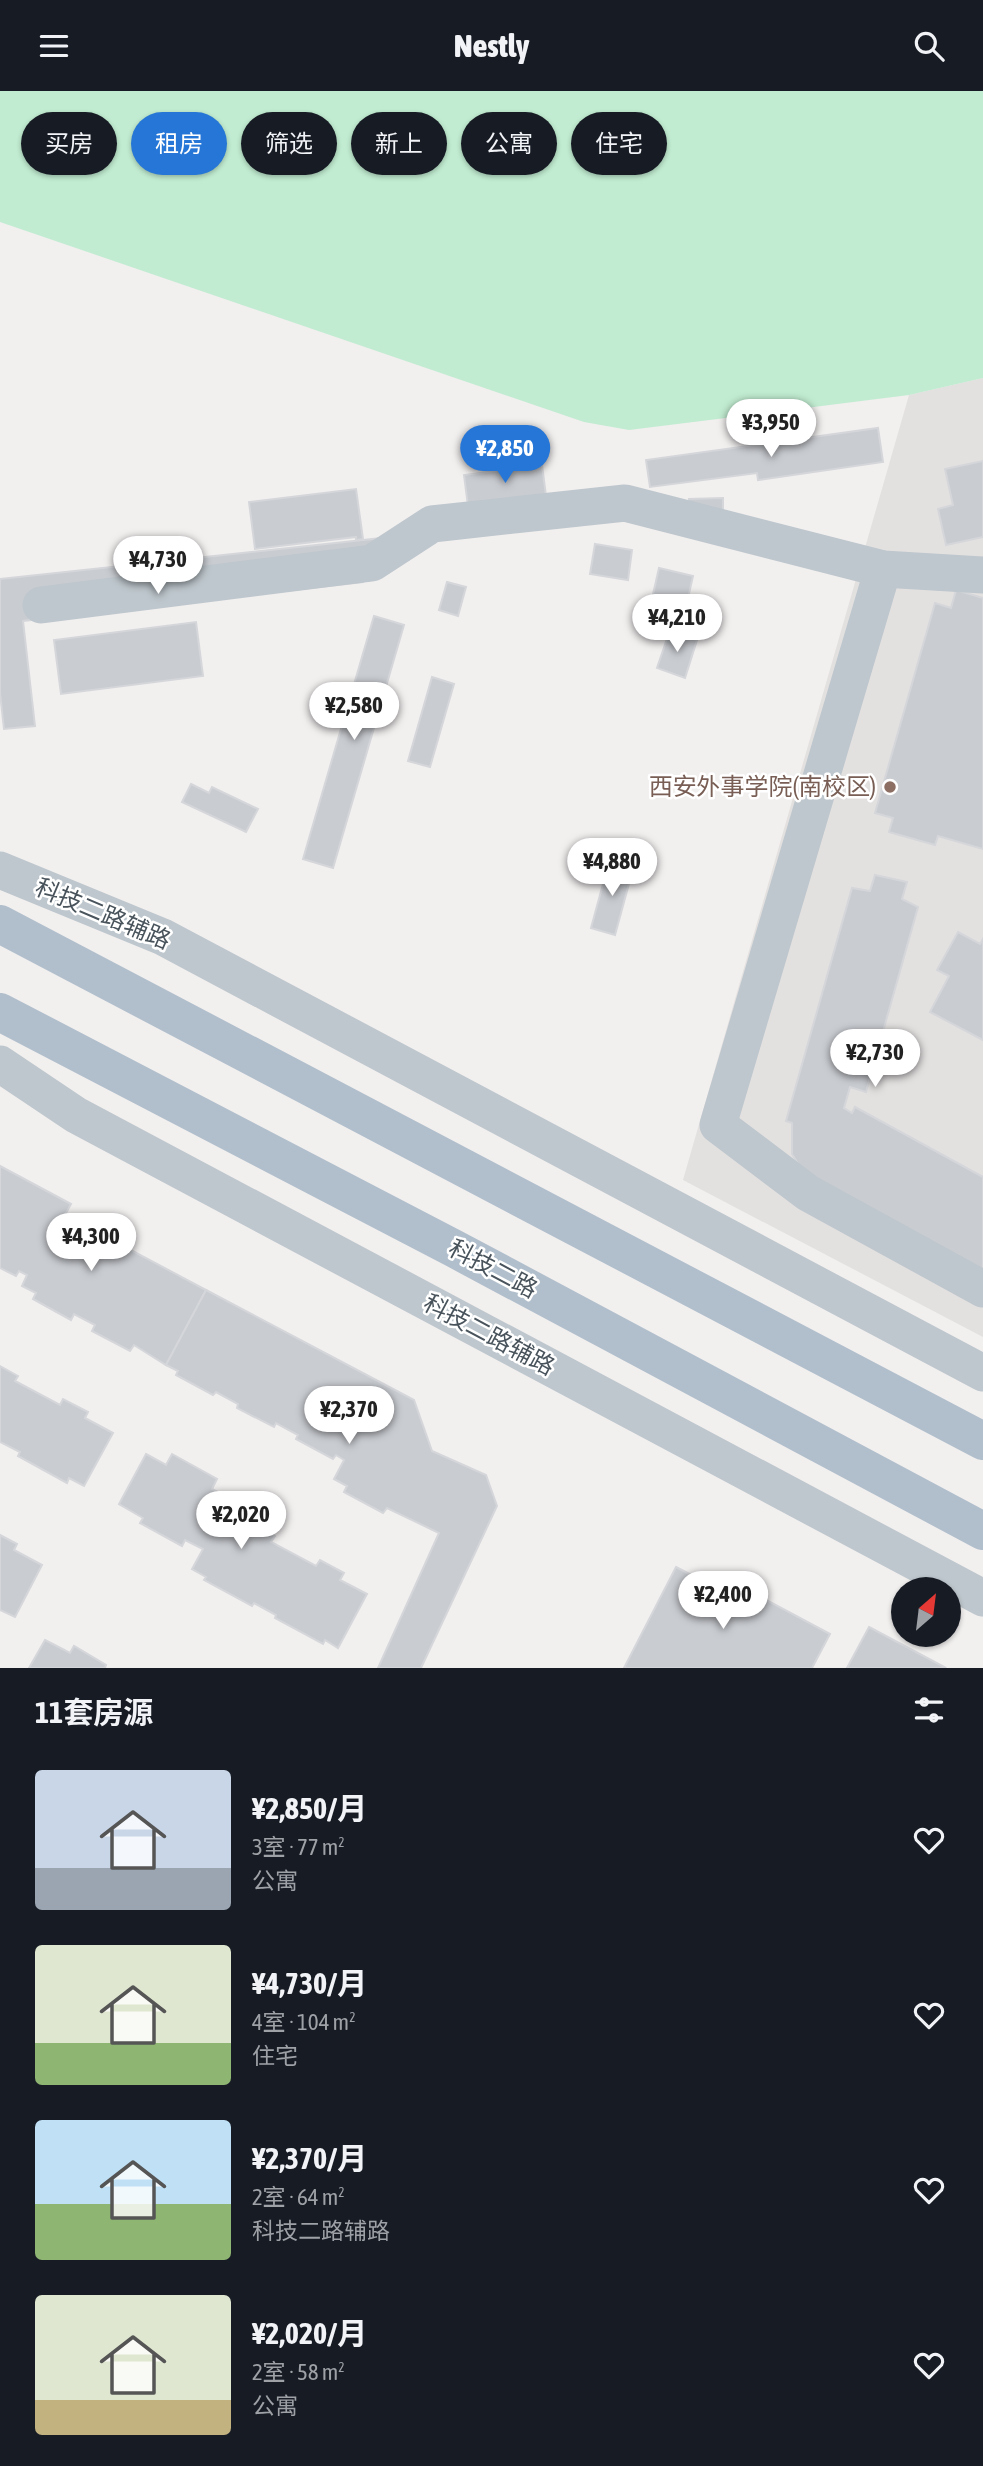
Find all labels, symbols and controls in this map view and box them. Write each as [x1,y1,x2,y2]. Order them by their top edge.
icon: menu [35,27,73,65]
text: Nestly [454,27,529,64]
icon: search [910,27,948,65]
chip: 买房 [21,112,117,175]
chip: 租房 [131,112,227,175]
chip: 筛选 [241,112,337,175]
chip: 新上 [351,112,447,175]
chip: 公寓 [461,112,557,175]
chip: 住宅 [571,112,667,175]
pin: ¥3,950 [714,399,828,459]
text: ¥3,950 [742,409,800,435]
pin: ¥2,850 [448,425,562,485]
text: ¥2,850 [476,435,534,461]
pin: ¥4,730 [101,537,215,596]
text: ¥4,730 [129,546,187,572]
pin: ¥4,210 [620,595,734,654]
text: ¥4,210 [648,604,706,630]
pin: ¥2,580 [297,683,411,742]
text: ¥2,580 [325,692,383,718]
place label: 西安外事学院(南校区) [648,773,876,800]
marker: 西安外事学院(南校区) [882,779,898,795]
pin: ¥4,880 [555,839,669,898]
text: ¥4,880 [583,848,641,874]
street label: 科技二路辅路 [32,873,175,954]
pin: ¥2,730 [818,1030,932,1089]
text: ¥2,730 [846,1039,904,1065]
pin: ¥4,300 [34,1213,148,1273]
text: ¥4,300 [62,1223,120,1249]
street label: 科技二路 [445,1234,542,1303]
street label: 科技二路辅路 [419,1289,559,1380]
pin: ¥2,370 [292,1387,406,1446]
text: ¥2,370 [320,1396,378,1422]
pin: ¥2,020 [184,1491,298,1551]
text: ¥2,020 [212,1501,270,1527]
pin: ¥2,400 [666,1571,780,1631]
north arrow [891,1577,961,1647]
map controls [891,1577,961,1647]
text: ¥2,400 [694,1581,752,1607]
icon: filters [910,1691,948,1729]
text: 11套房源 [35,1695,153,1729]
text: ¥2,850/月 [252,1791,367,1825]
icon: home [91,1798,175,1882]
icon: heart [910,1821,948,1859]
text: 3室 · 77 m² [252,1834,345,1860]
text: 公寓 [252,1868,298,1894]
text: ¥4,730/月 [252,1966,367,2000]
icon: home [91,1973,175,2057]
icon: heart [910,1996,948,2034]
text: 4室 · 104 m² [252,2009,356,2035]
text: 住宅 [252,2043,298,2069]
text: ¥2,370/月 [252,2141,367,2175]
icon: home [91,2148,175,2232]
icon: heart [910,2171,948,2209]
text: 2室 · 64 m² [252,2184,345,2210]
text: 科技二路辅路 [252,2218,390,2244]
text: ¥2,020/月 [252,2316,367,2350]
icon: home [91,2323,175,2407]
icon: heart [910,2346,948,2384]
text: 2室 · 58 m² [252,2359,345,2385]
text: 公寓 [252,2393,298,2419]

